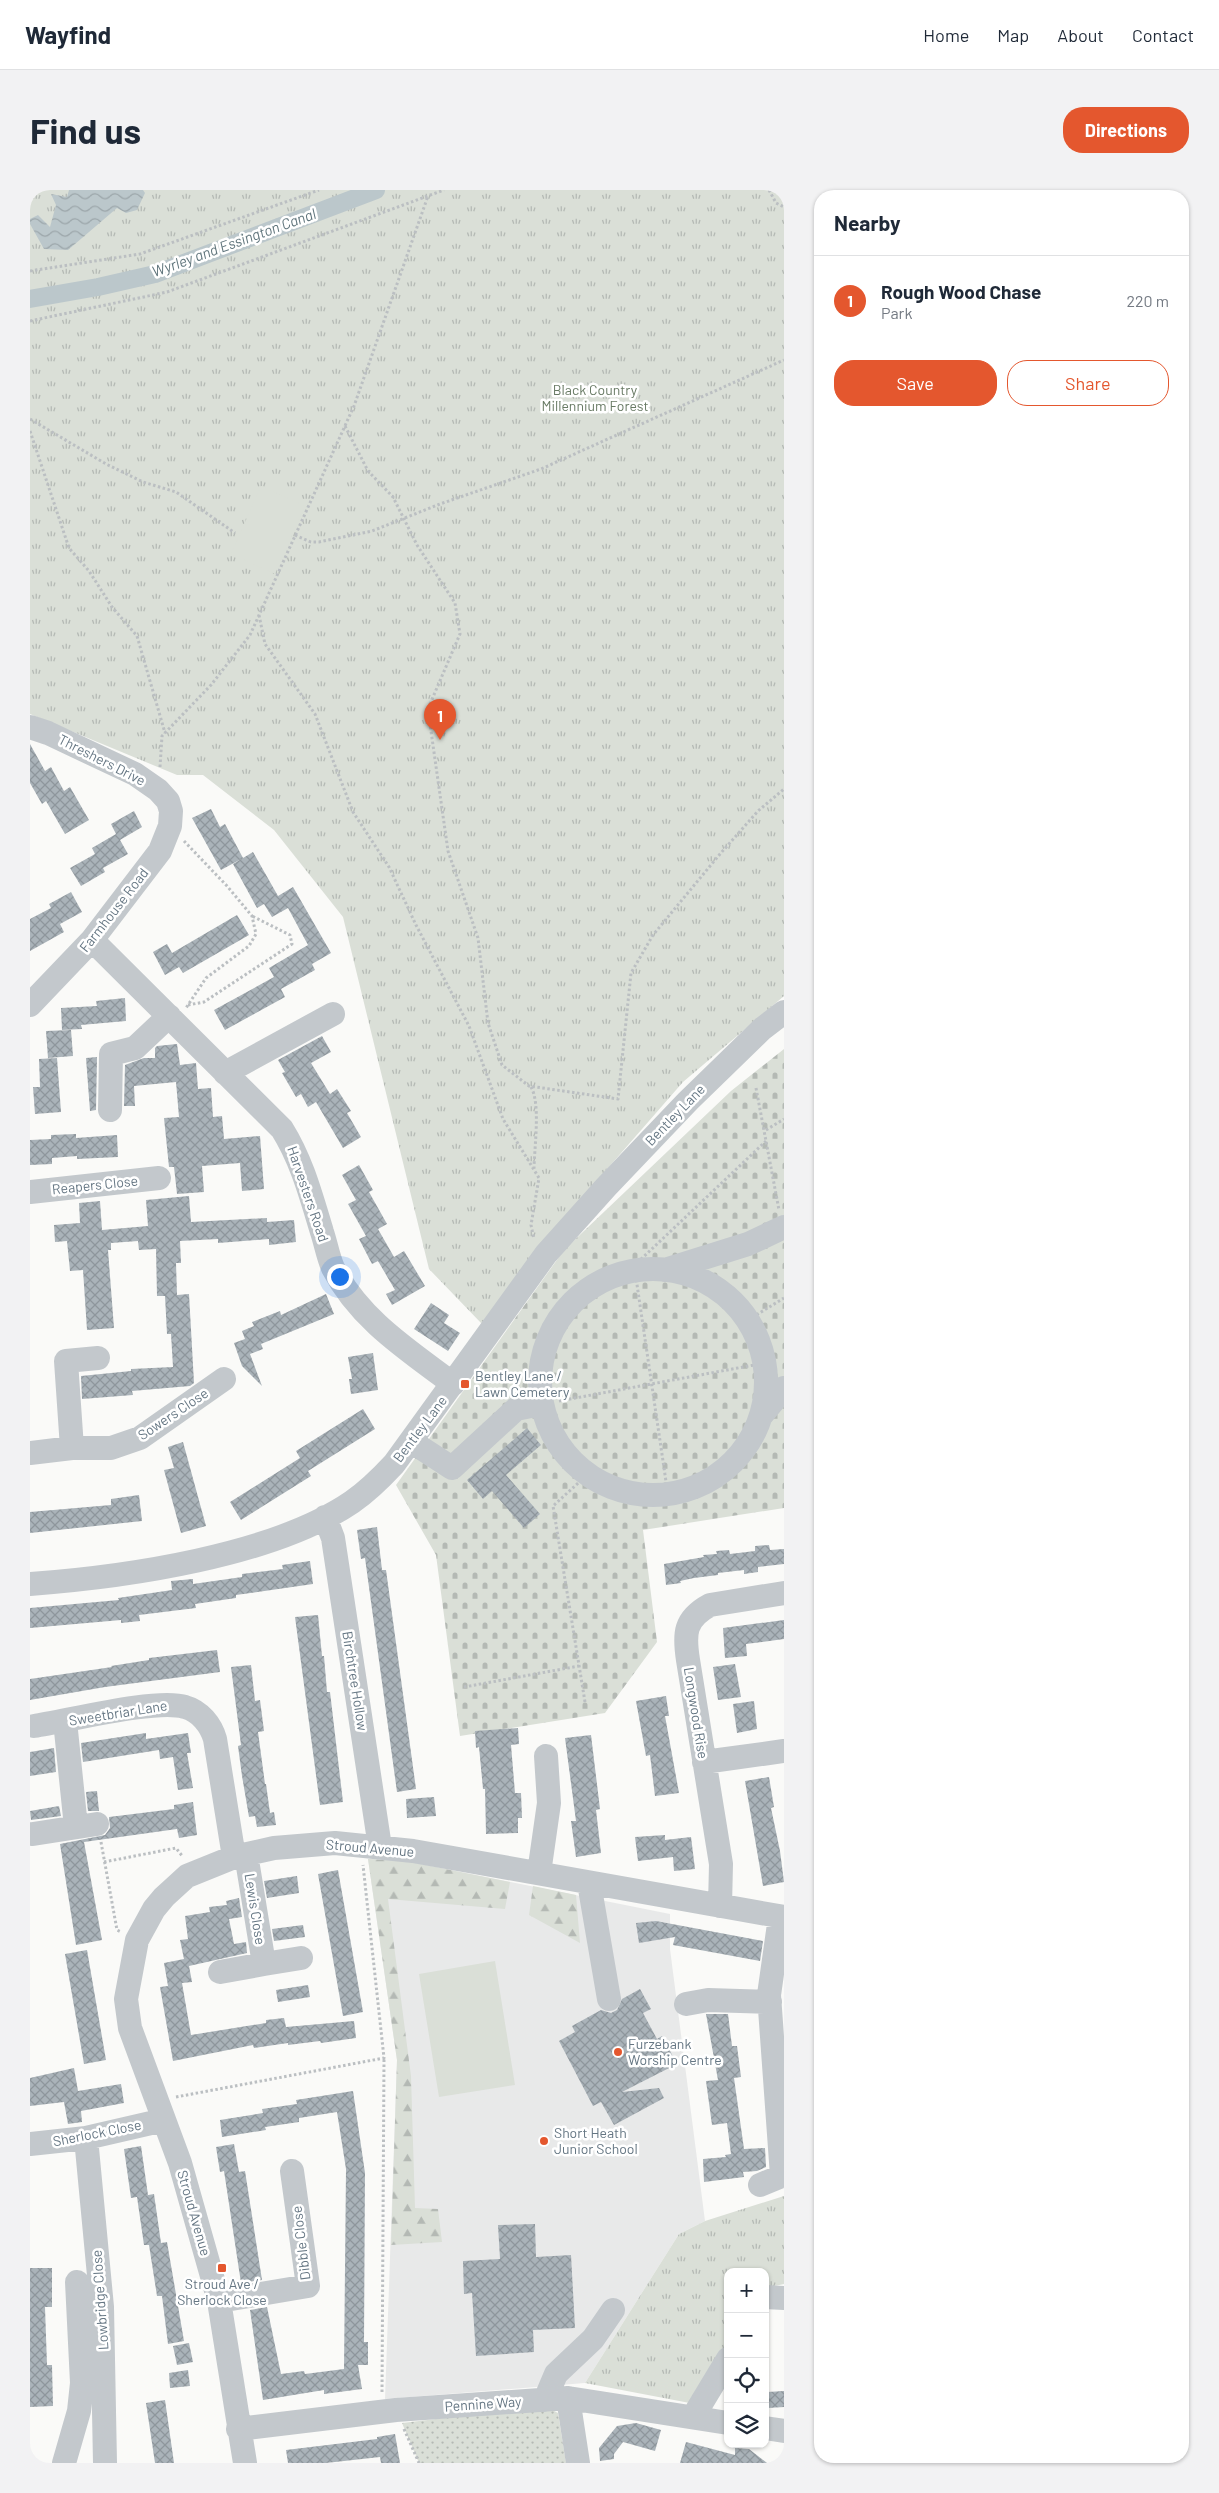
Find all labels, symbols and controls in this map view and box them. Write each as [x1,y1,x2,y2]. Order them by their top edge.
text: Wayfind [25,20,111,49]
text: Home [923,24,969,46]
text: Map [997,24,1029,46]
text: About [1057,24,1104,46]
text: Contact [1132,24,1194,46]
button: Directions [1063,107,1189,153]
text: Find us [30,109,141,151]
water label: Wyrley and Essington Canal [149,204,319,280]
text: Nearby [834,210,900,235]
text: Rough Wood Chase [881,280,1041,303]
text: 1 [847,291,853,310]
text: 220 m [1126,291,1169,310]
text: Park [881,303,912,322]
button: Save [834,360,997,406]
button: Share [1007,360,1169,406]
park label: Black Country Millennium Forest [541,381,649,414]
pin: 1 [424,699,456,740]
street label: Threshers Drive [56,730,149,789]
street label: Farmhouse Road [76,864,152,955]
street label: Bentley Lane [641,1080,708,1149]
street label: Harvesters Road [284,1144,333,1244]
street label: Reapers Close [51,1172,139,1197]
your location [327,1264,353,1290]
place label: Bentley Lane / Lawn Cemetery [475,1367,570,1400]
marker: Bentley Lane / Lawn Cemetery [459,1378,471,1390]
street label: Sowers Close [134,1384,211,1443]
street label: Bentley Lane [389,1392,450,1465]
street label: Birchtree Hollow [339,1630,372,1732]
street label: Longwood Rise [681,1666,712,1760]
street label: Sweetbriar Lane [68,1696,168,1729]
street label: Stroud Avenue [325,1835,415,1860]
street label: Lewis Close [241,1872,270,1946]
place label: Furzebank Worship Centre [628,2035,722,2068]
marker: Furzebank Worship Centre [612,2046,624,2058]
street label: Sherlock Close [51,2116,143,2149]
place label: Short Heath Junior School [554,2124,638,2157]
marker: Short Heath Junior School [538,2135,550,2147]
street label: Stroud Avenue [174,2168,215,2258]
street label: Dibble Close [288,2205,313,2281]
street label: Lowbridge Close [88,2249,111,2351]
marker: Stroud Ave / Sherlock Close [216,2262,228,2274]
map controls [724,2268,769,2448]
button: + [724,2268,769,2313]
place label: Stroud Ave / Sherlock Close [177,2275,267,2308]
button: − [724,2313,769,2358]
button: locate [724,2358,769,2403]
street label: Pennine Way [444,2392,523,2415]
button: layers [724,2403,769,2448]

